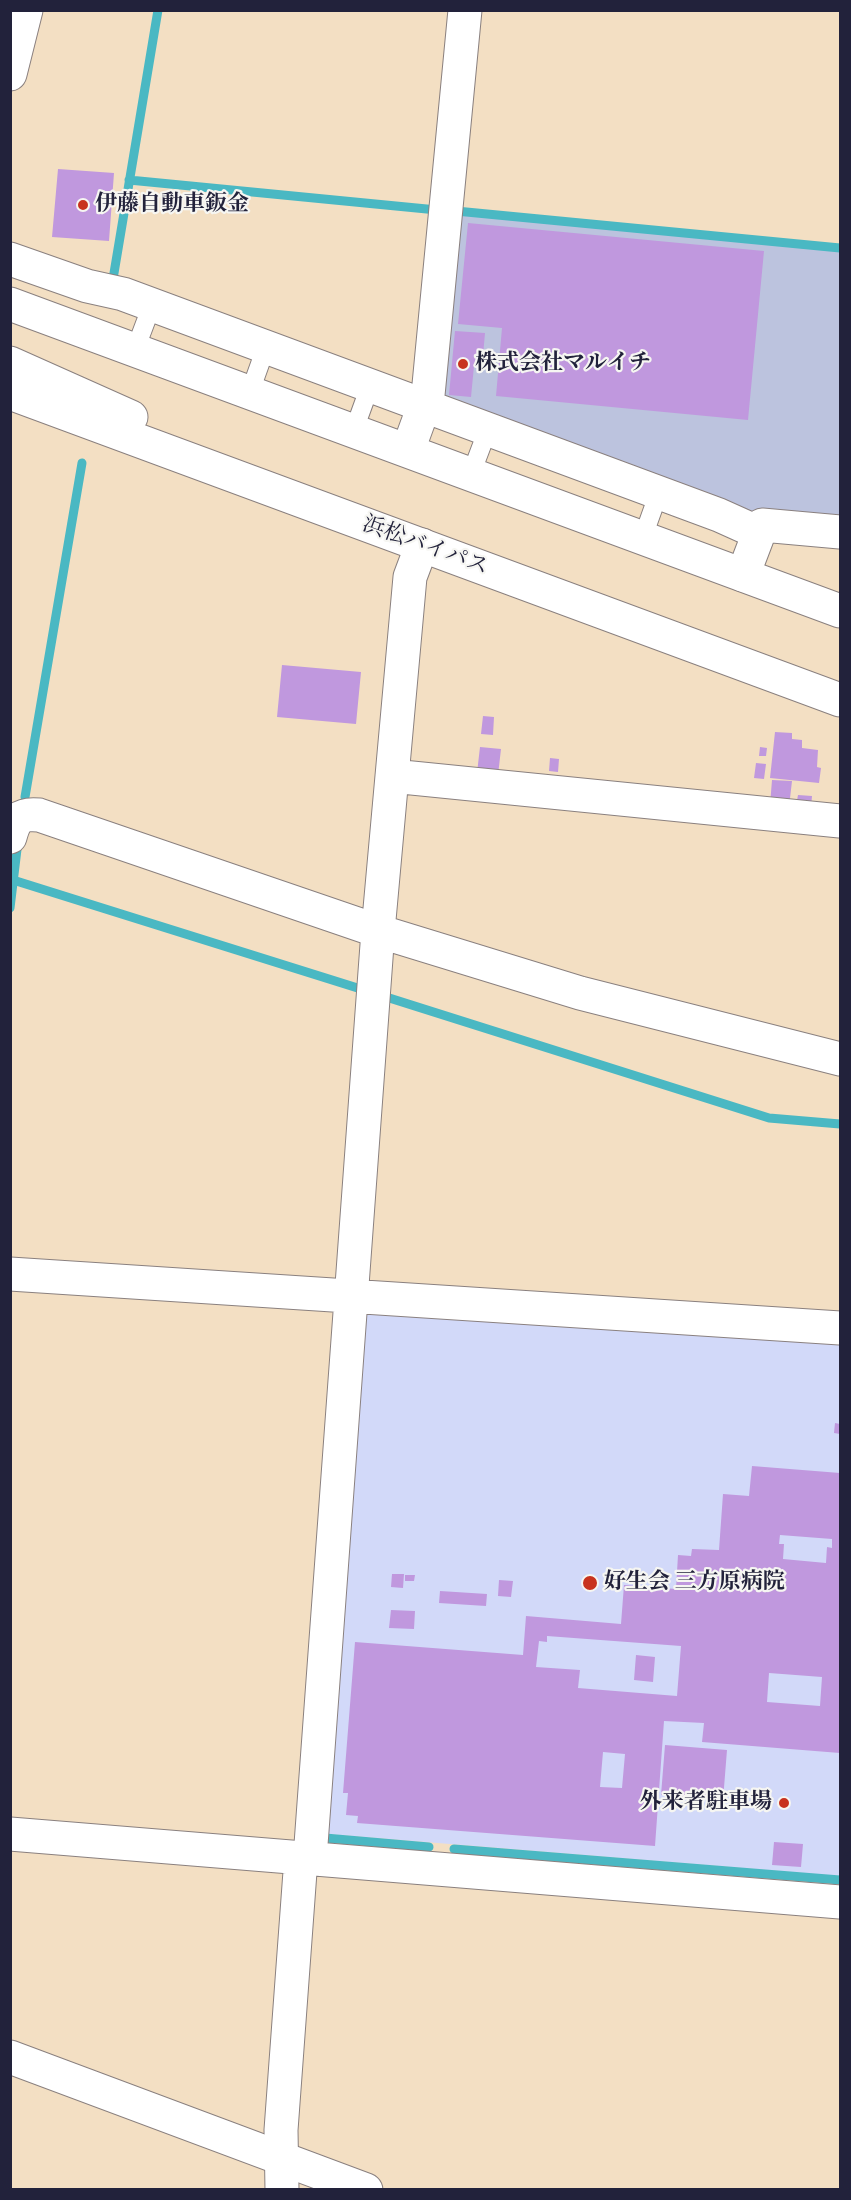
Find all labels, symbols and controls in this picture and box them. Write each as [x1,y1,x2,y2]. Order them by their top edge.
place label: 伊藤自動車鈑金 [95,192,249,218]
marker: 伊藤自動車鈑金 [76,198,90,212]
place label: 株式会社マルイチ [475,351,651,377]
marker: 株式会社マルイチ [456,357,470,371]
street label: 浜松バイパス [358,512,492,582]
place label: 好生会 三方原病院 [604,1570,785,1596]
marker: 好生会 三方原病院 [581,1574,599,1592]
place label: 外来者駐車場 [640,1790,772,1816]
marker: 外来者駐車場 [777,1796,791,1810]

